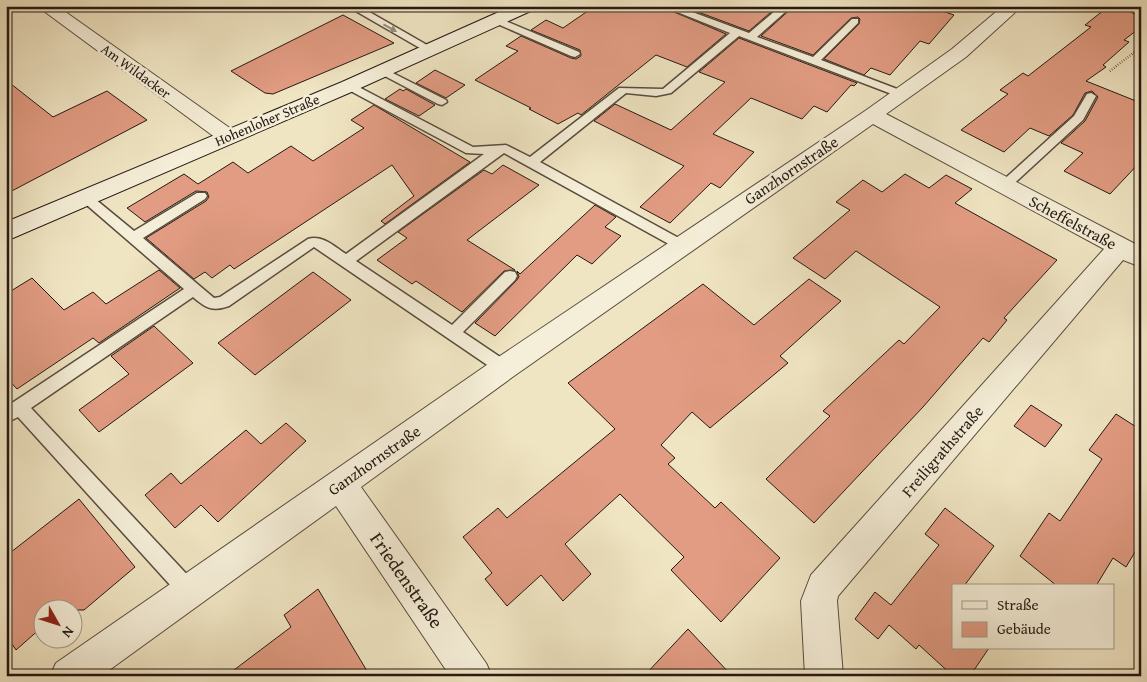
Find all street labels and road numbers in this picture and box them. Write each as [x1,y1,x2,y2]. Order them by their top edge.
street label: Am Wildacker [97,39,175,103]
street label: Hohenloher Straße [212,89,323,151]
street label: Ganzhornstraße [739,130,843,210]
street label: Scheffelstraße [1025,189,1121,255]
street label: Freiligrathstraße [895,400,989,502]
street label: Ganzhornstraße [323,419,425,501]
street label: Friedenstraße [363,526,451,634]

